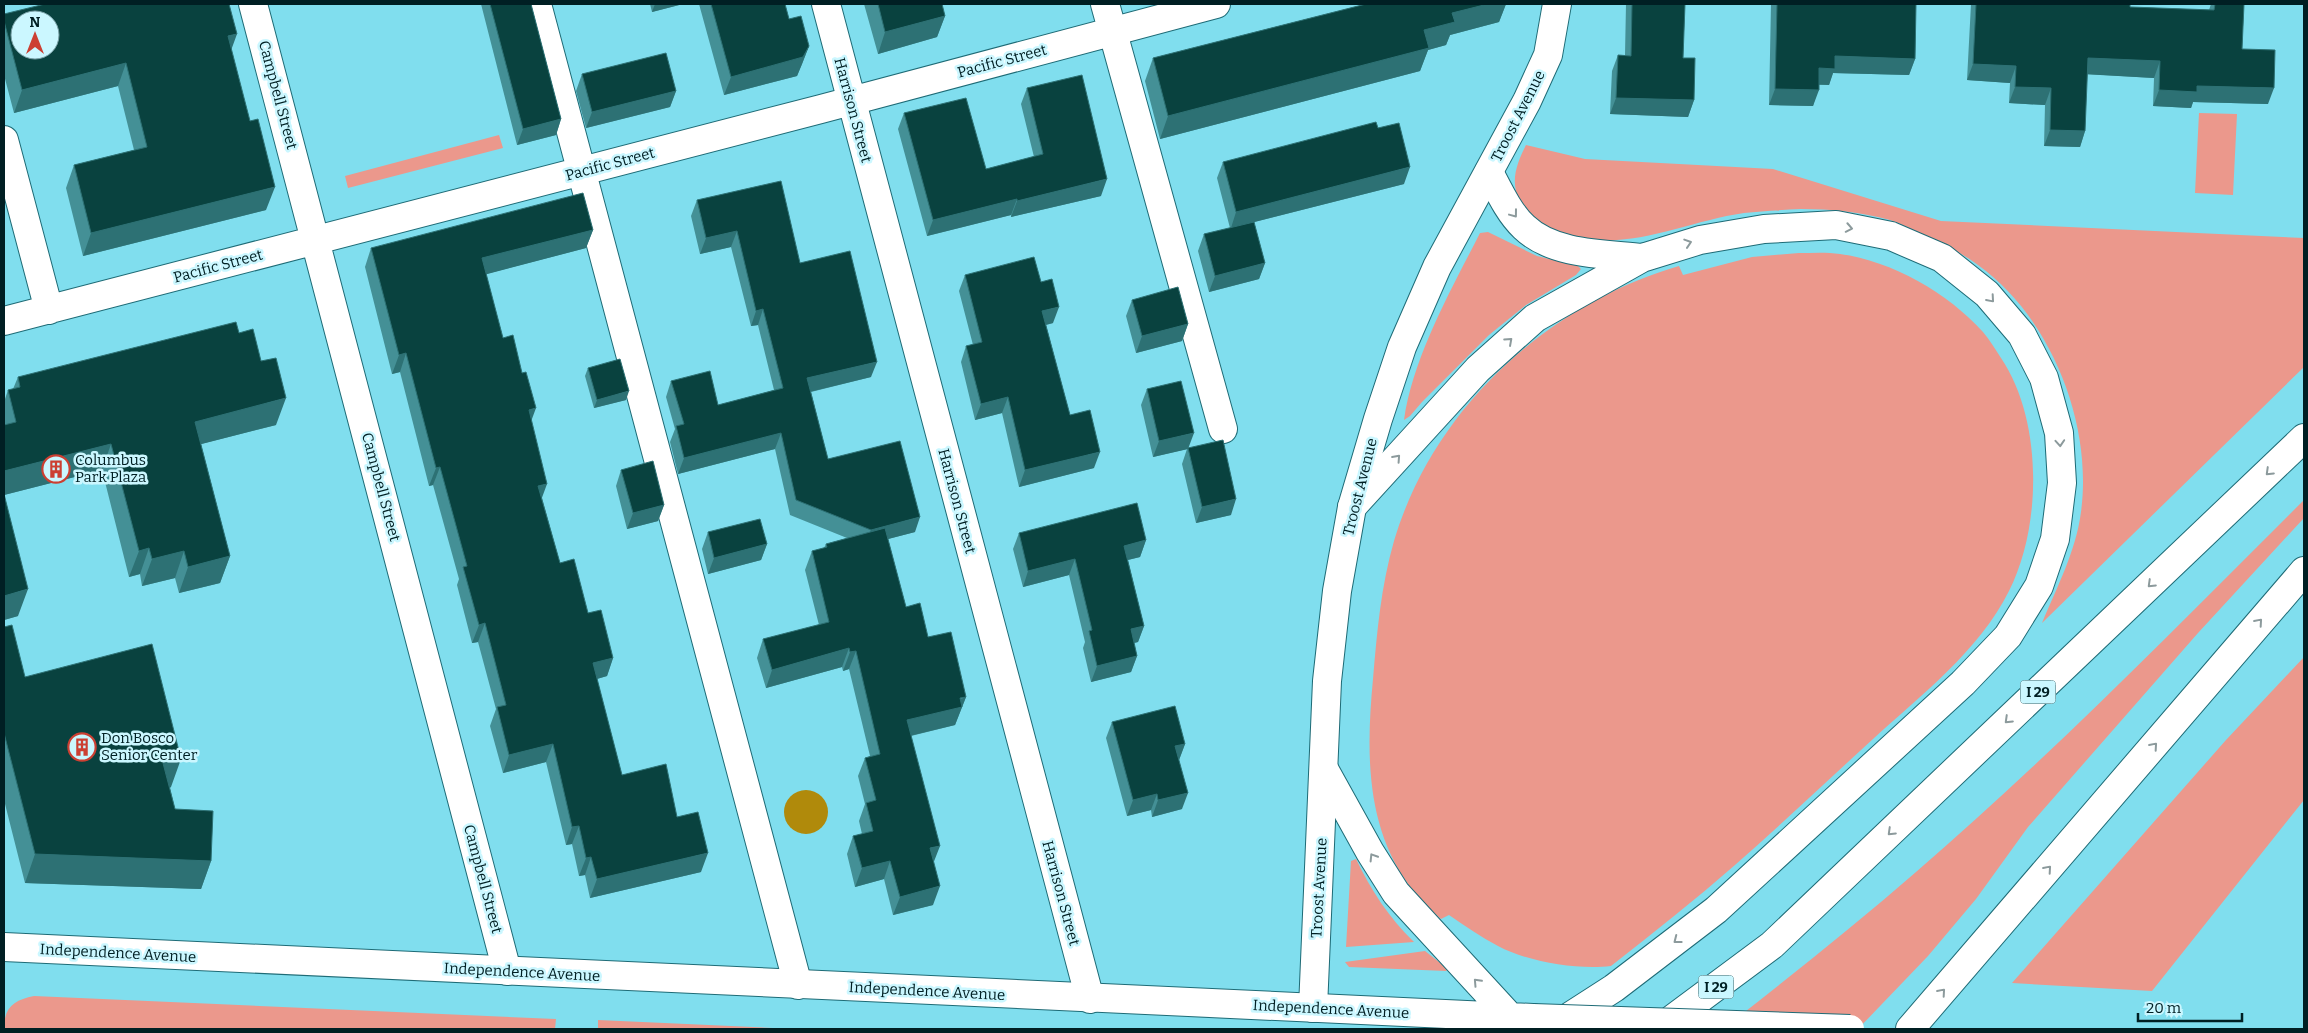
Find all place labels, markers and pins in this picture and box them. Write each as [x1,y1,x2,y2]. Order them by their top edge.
place label: Columbus Park Plaza [75,451,146,486]
building icon: Columbus Park Plaza [41,454,71,484]
place label: Don Bosco Senior Center [101,729,198,764]
building icon: Don Bosco Senior Center [67,732,97,762]

